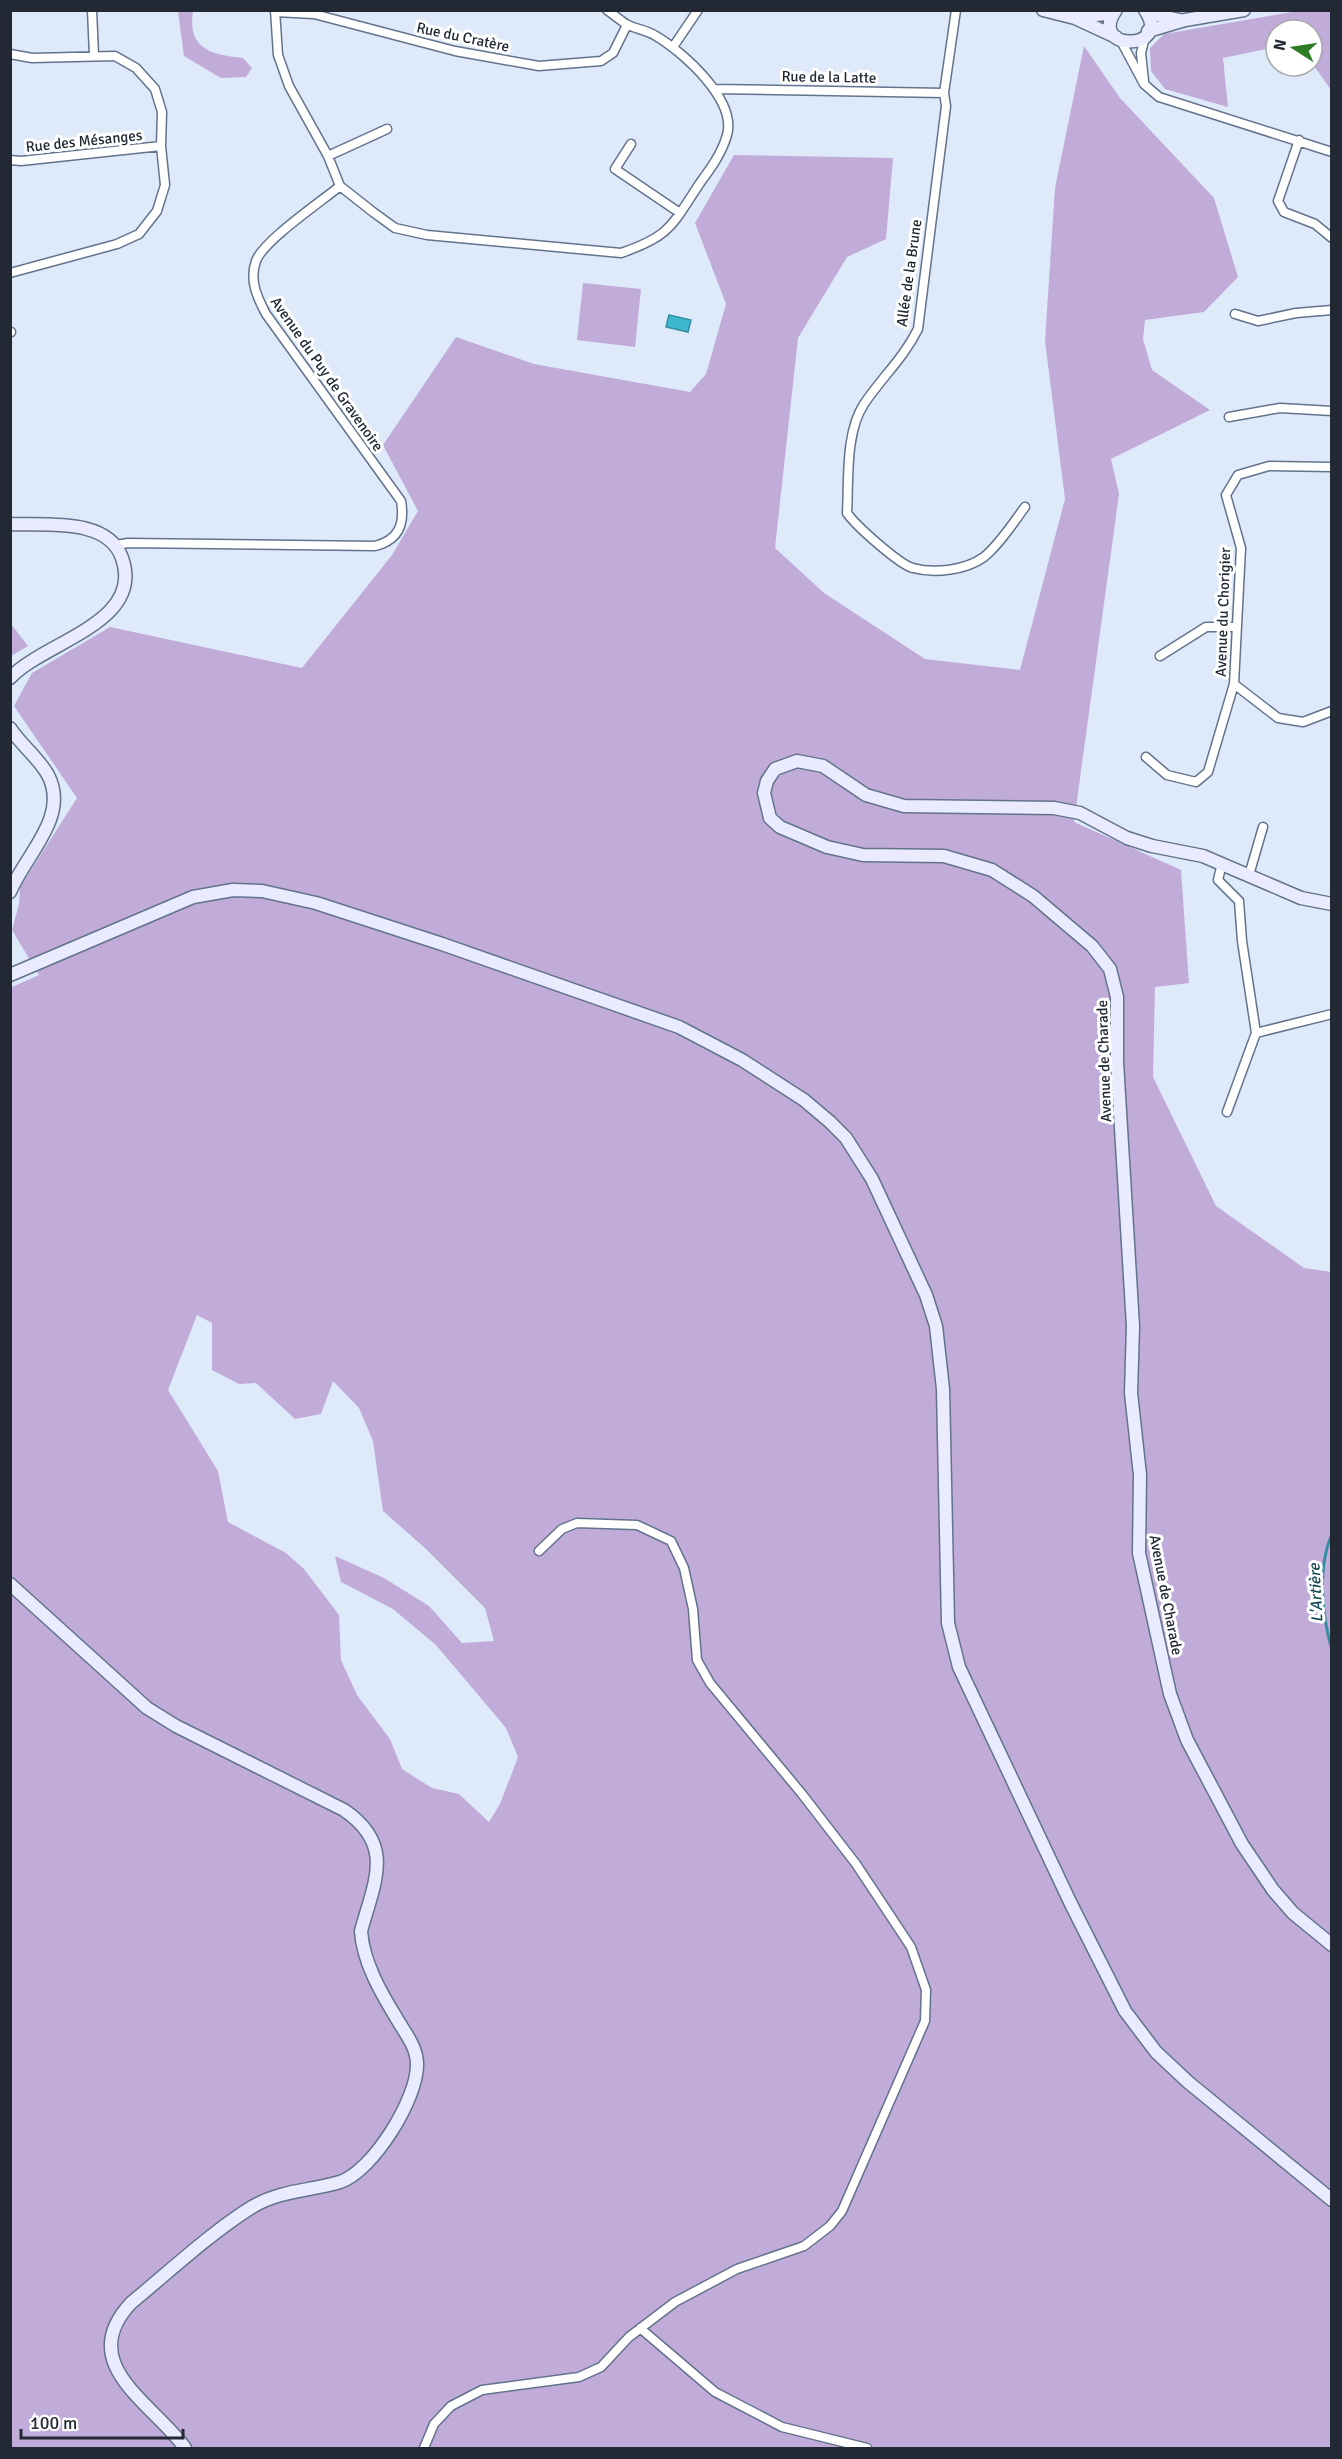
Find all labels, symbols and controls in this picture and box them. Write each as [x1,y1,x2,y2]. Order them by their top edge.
street label: Rue du Cratère [415,18,511,56]
north arrow [1264,18,1324,78]
text: N [1269,38,1291,53]
street label: Rue de la Latte [781,67,877,87]
street label: Rue des Mésanges [25,126,144,156]
street label: Allée de la Brune [893,218,925,328]
street label: Avenue du Puy de Gravenoire [267,293,387,455]
street label: Avenue du Chorigier [1212,546,1234,677]
street label: Avenue de Charade [1093,1000,1115,1122]
street label: Avenue de Charade [1146,1533,1186,1657]
water label: L'Artière [1304,1562,1328,1623]
scale bar [21,2402,183,2440]
text: 100 m [30,2412,77,2434]

